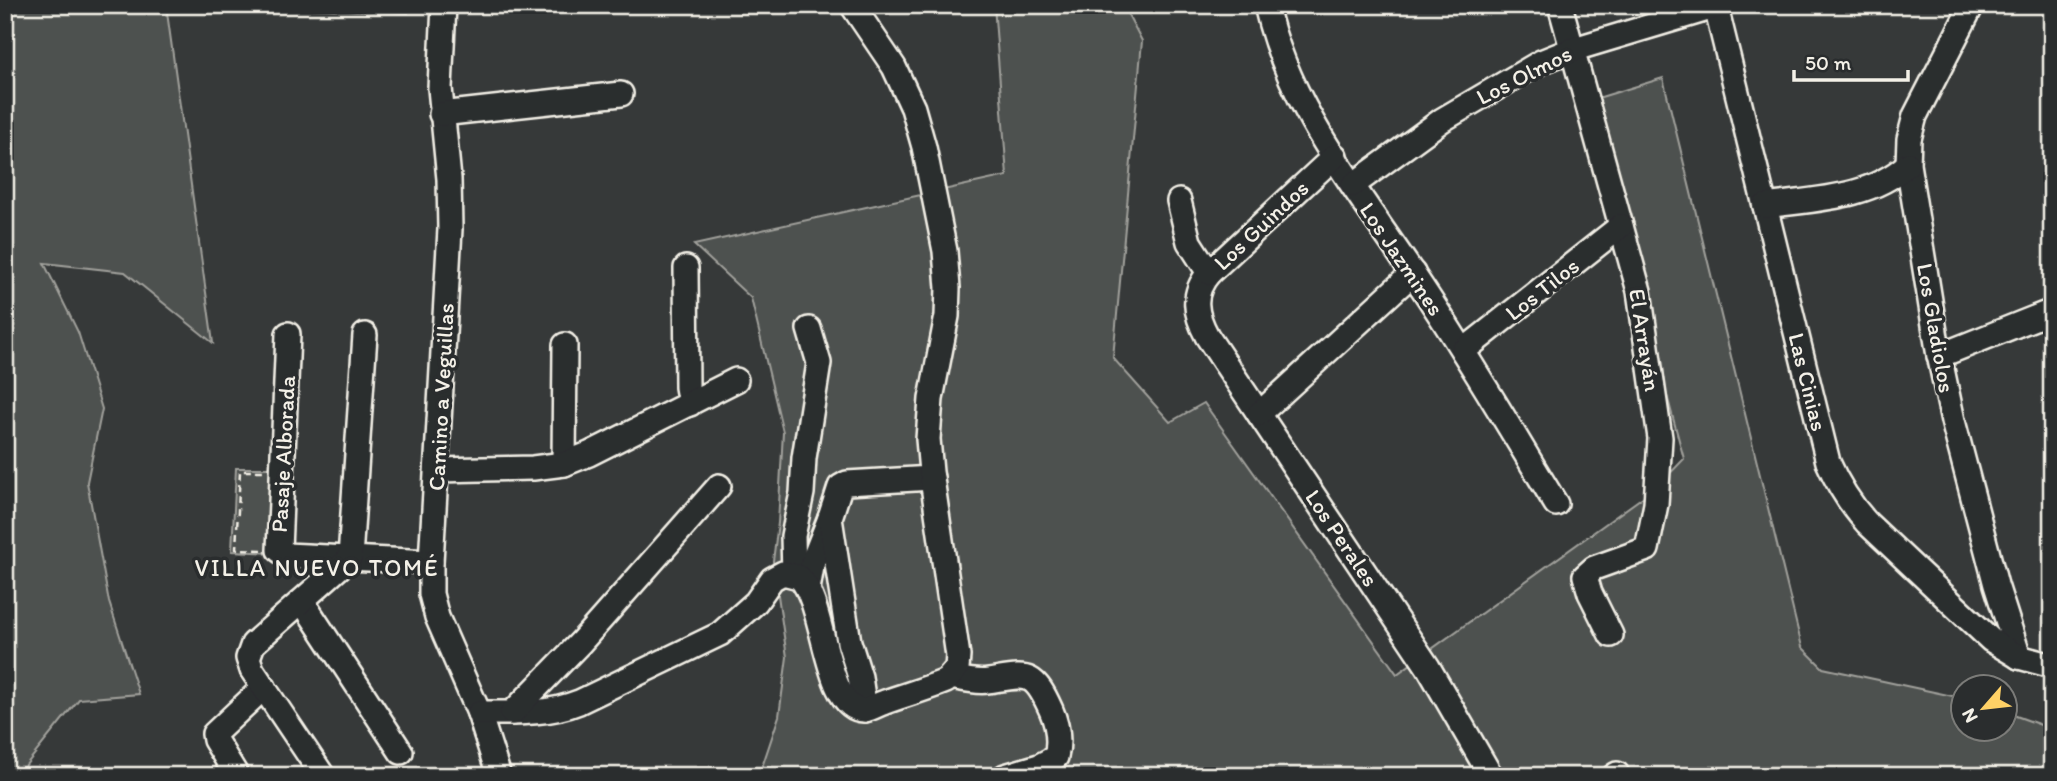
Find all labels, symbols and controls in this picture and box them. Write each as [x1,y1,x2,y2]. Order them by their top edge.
scale bar [1794,38,1908,82]
street label: Los Olmos [1472,39,1576,111]
text: 50 m [1805,50,1852,75]
street label: Los Guindos [1208,174,1314,276]
street label: Los Jazmines [1354,197,1450,321]
street label: Los Tilos [1499,251,1585,327]
street label: Los Gladiolos [1911,261,1961,395]
street label: El Arrayán [1623,287,1667,393]
street label: Camino a Veguillas [422,302,460,492]
street label: Las Cinias [1782,330,1834,434]
street label: Pasaje Alborada [265,375,301,533]
street label: Los Perales [1299,484,1385,592]
district label: VILLA NUEVO TOMÉ [195,553,439,582]
north arrow [1948,672,2018,742]
text: N [1956,705,1983,727]

